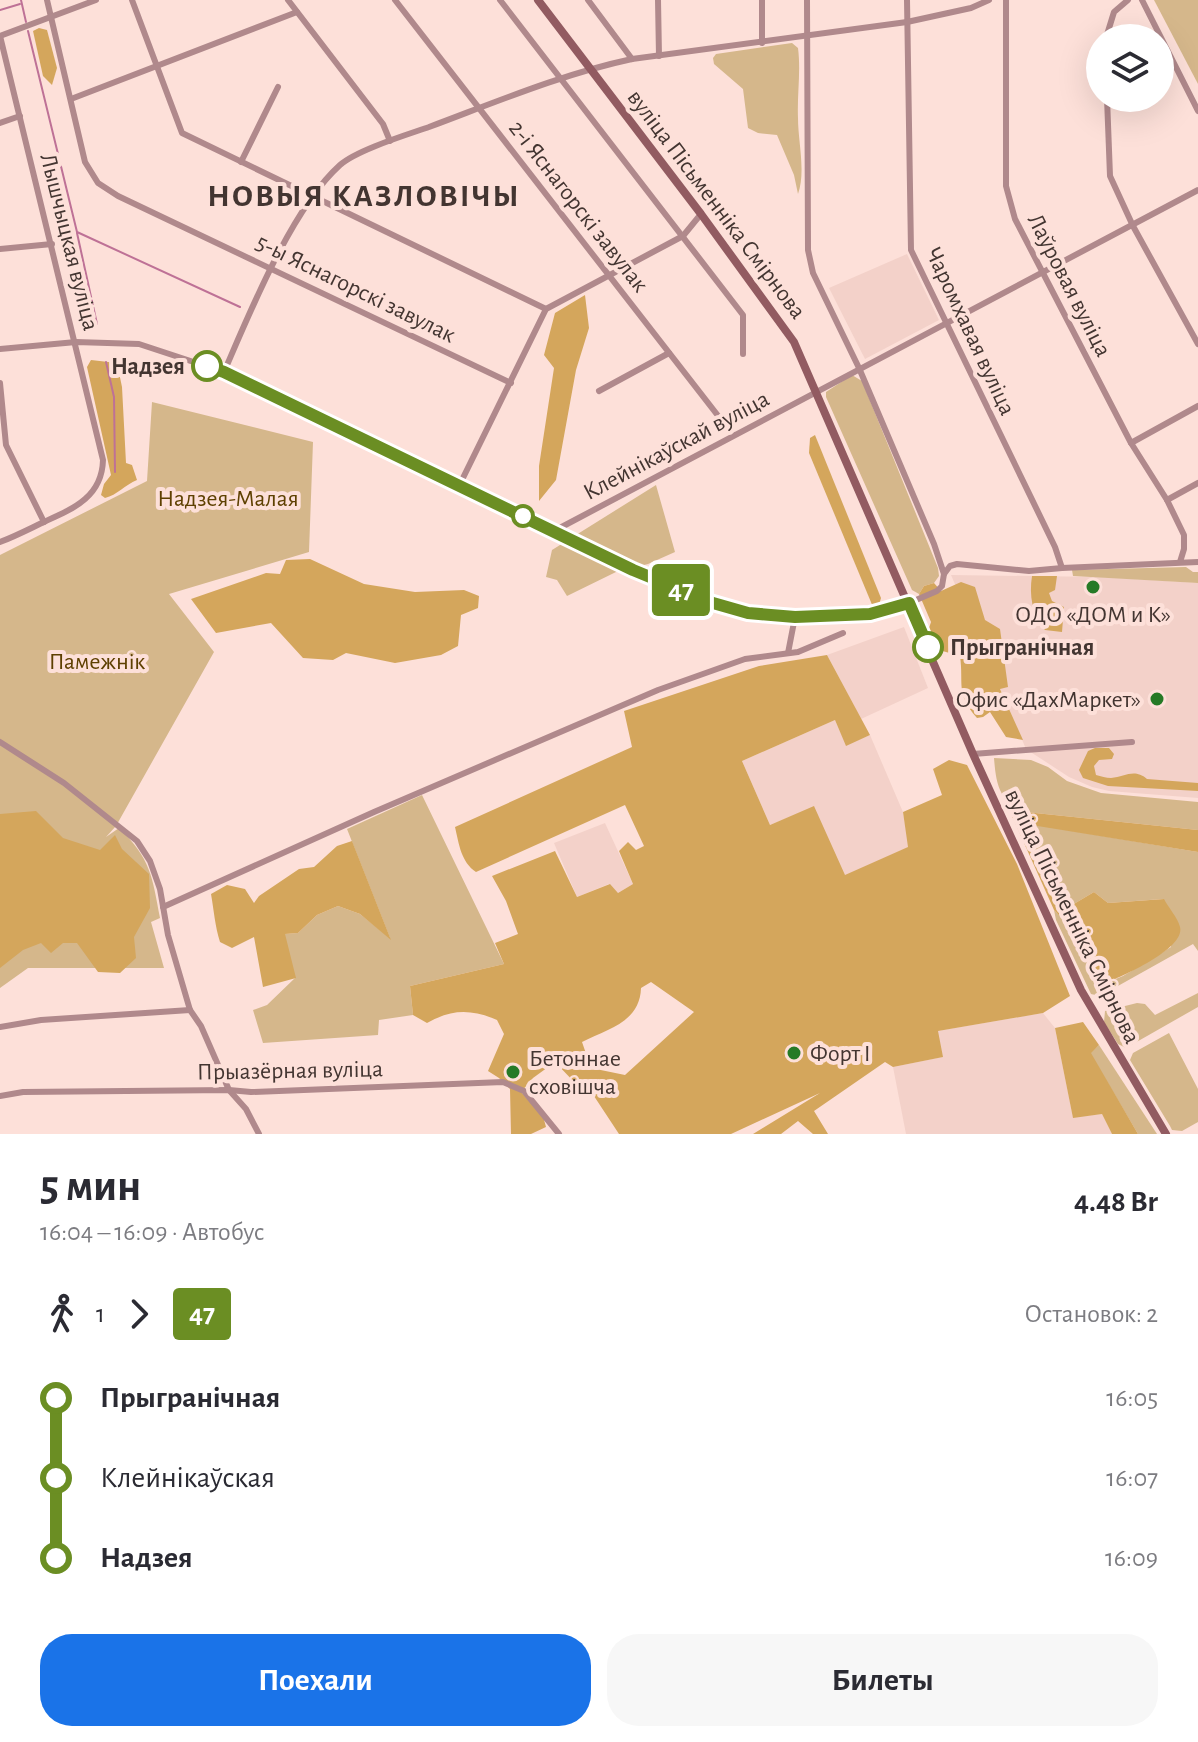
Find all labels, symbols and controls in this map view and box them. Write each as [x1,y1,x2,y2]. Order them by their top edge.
map controls [1086,24,1174,112]
button: layers [1086,24,1174,112]
street label: вуліца Пісьменніка Смірнова [622,86,810,324]
street label: 2-і Яснагорскі завулак [504,116,652,297]
street label: Лышчыцкая вуліца [35,151,103,333]
district label: НОВЫЯ КАЗЛОВІЧЫ [207,180,521,212]
street label: Лаўровая вуліца [1023,210,1115,361]
street label: 5-ы Яснагорскі завулак [252,230,459,348]
street label: Чаромхавая вуліца [921,244,1019,419]
marker: Надзея [192,351,222,381]
place label: Надзея [111,355,185,379]
street label: Клейнікаўскай вуліца [580,387,773,505]
park label: Надзея-Малая [157,487,299,511]
unlabelled marker [512,505,534,527]
line badge: 47 [645,564,717,616]
text: 47 [668,576,694,604]
marker: ОДО «ДОМ и К» [1084,578,1102,596]
place label: ОДО «ДОМ и К» [1015,603,1171,627]
marker: Прыгранічная [913,632,943,662]
place label: Прыгранічная [950,636,1094,660]
park label: Памежнік [49,650,145,674]
place label: Офис «ДахМаркет» [955,688,1141,712]
marker: Офис «ДахМаркет» [1148,690,1166,708]
street label: вуліца Пісьменніка Смірнова [1000,785,1144,1047]
place label: Форт I [810,1042,871,1066]
marker: Форт I [785,1044,803,1062]
place label: Бетоннае сховішча [529,1047,621,1099]
street label: Прыазёрная вуліца [197,1057,383,1085]
marker: Бетоннае сховішча [504,1063,522,1081]
text: 5 мин [40,1165,141,1209]
text: 4.48 Br [1074,1187,1158,1217]
text: 16:04 – 16:09 · Автобус [40,1219,265,1245]
icon: walk [40,1292,84,1336]
icon: forward [117,1292,161,1336]
text: 47 [189,1300,215,1328]
text: 1 [96,1301,105,1327]
text: Остановок: 2 [1024,1301,1158,1327]
text: Прыгранічная [100,1383,280,1413]
text: 16:05 [1106,1385,1158,1411]
text: Клейнікаўская [100,1463,275,1493]
text: 16:07 [1106,1465,1158,1491]
text: Надзея [100,1543,193,1573]
text: 16:09 [1105,1545,1158,1571]
button: Поехали [40,1634,591,1726]
button: Билеты [607,1634,1158,1726]

